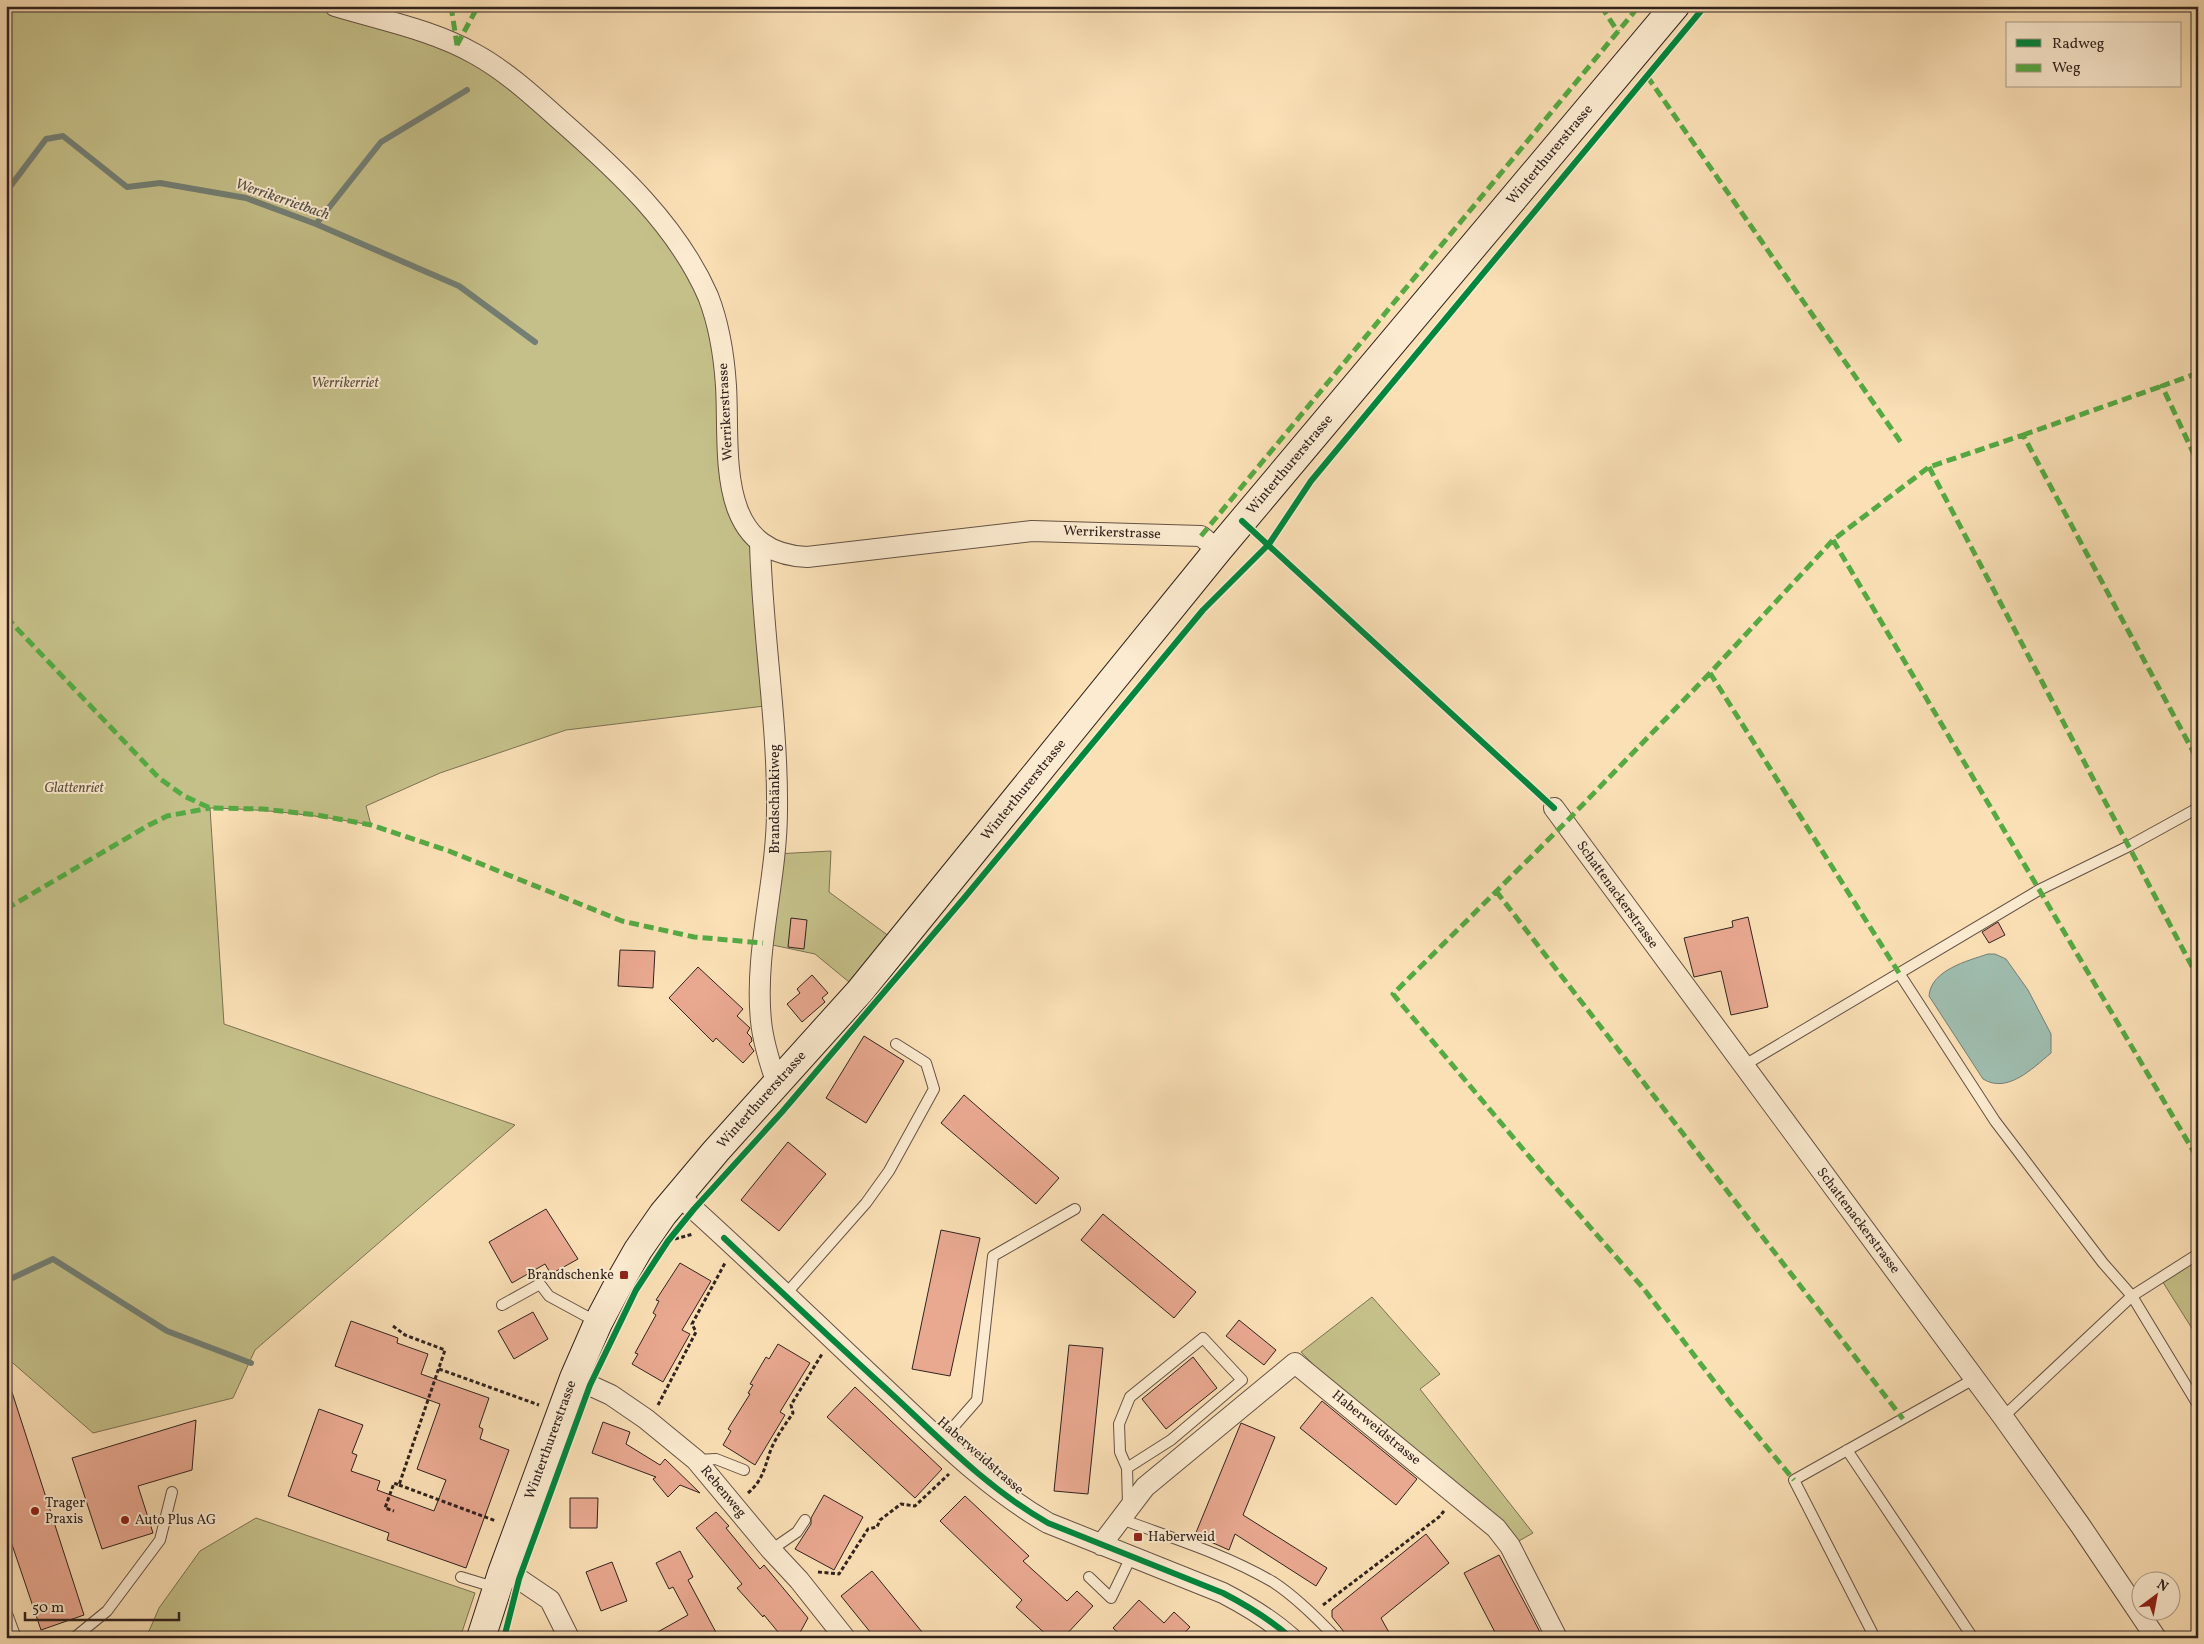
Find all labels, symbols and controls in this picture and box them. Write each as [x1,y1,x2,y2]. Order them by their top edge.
legend [2006,22,2182,88]
text: Radweg [2052,34,2105,55]
text: Weg [2052,58,2081,79]
street label: Winterthurerstrasse [1502,101,1598,209]
water label: Werrikerrietbach [232,174,332,226]
street label: Werrikerstrasse [714,362,738,461]
park label: Werrikerriet [311,374,379,393]
street label: Winterthurerstrasse [1242,411,1338,519]
street label: Werrikerstrasse [1063,522,1162,544]
street label: Winterthurerstrasse [977,735,1071,845]
street label: Brandschänkiweg [766,744,785,854]
park label: Glattenriet [44,779,104,798]
street label: Schattenackerstrasse [1572,837,1663,953]
street label: Winterthurerstrasse [713,1047,811,1153]
street label: Schattenackerstrasse [1812,1164,1904,1278]
place label: Brandschenke [527,1266,614,1285]
marker: Brandschenke [618,1269,630,1281]
street label: Winterthurerstrasse [521,1378,581,1502]
street label: Haberweidstrasse [1327,1386,1425,1470]
street label: Haberweidstrasse [932,1413,1028,1499]
street label: Rebenweg [696,1462,750,1522]
place label: Trager Praxis [45,1494,85,1529]
marker: Trager Praxis [29,1505,41,1517]
place label: Auto Plus AG [135,1511,216,1530]
marker: Auto Plus AG [119,1514,131,1526]
place label: Haberweid [1148,1528,1215,1547]
marker: Haberweid [1132,1531,1144,1543]
north arrow [2132,1572,2182,1622]
text: N [2153,1575,2171,1597]
scale bar [25,1589,179,1621]
text: 50 m [32,1598,64,1619]

